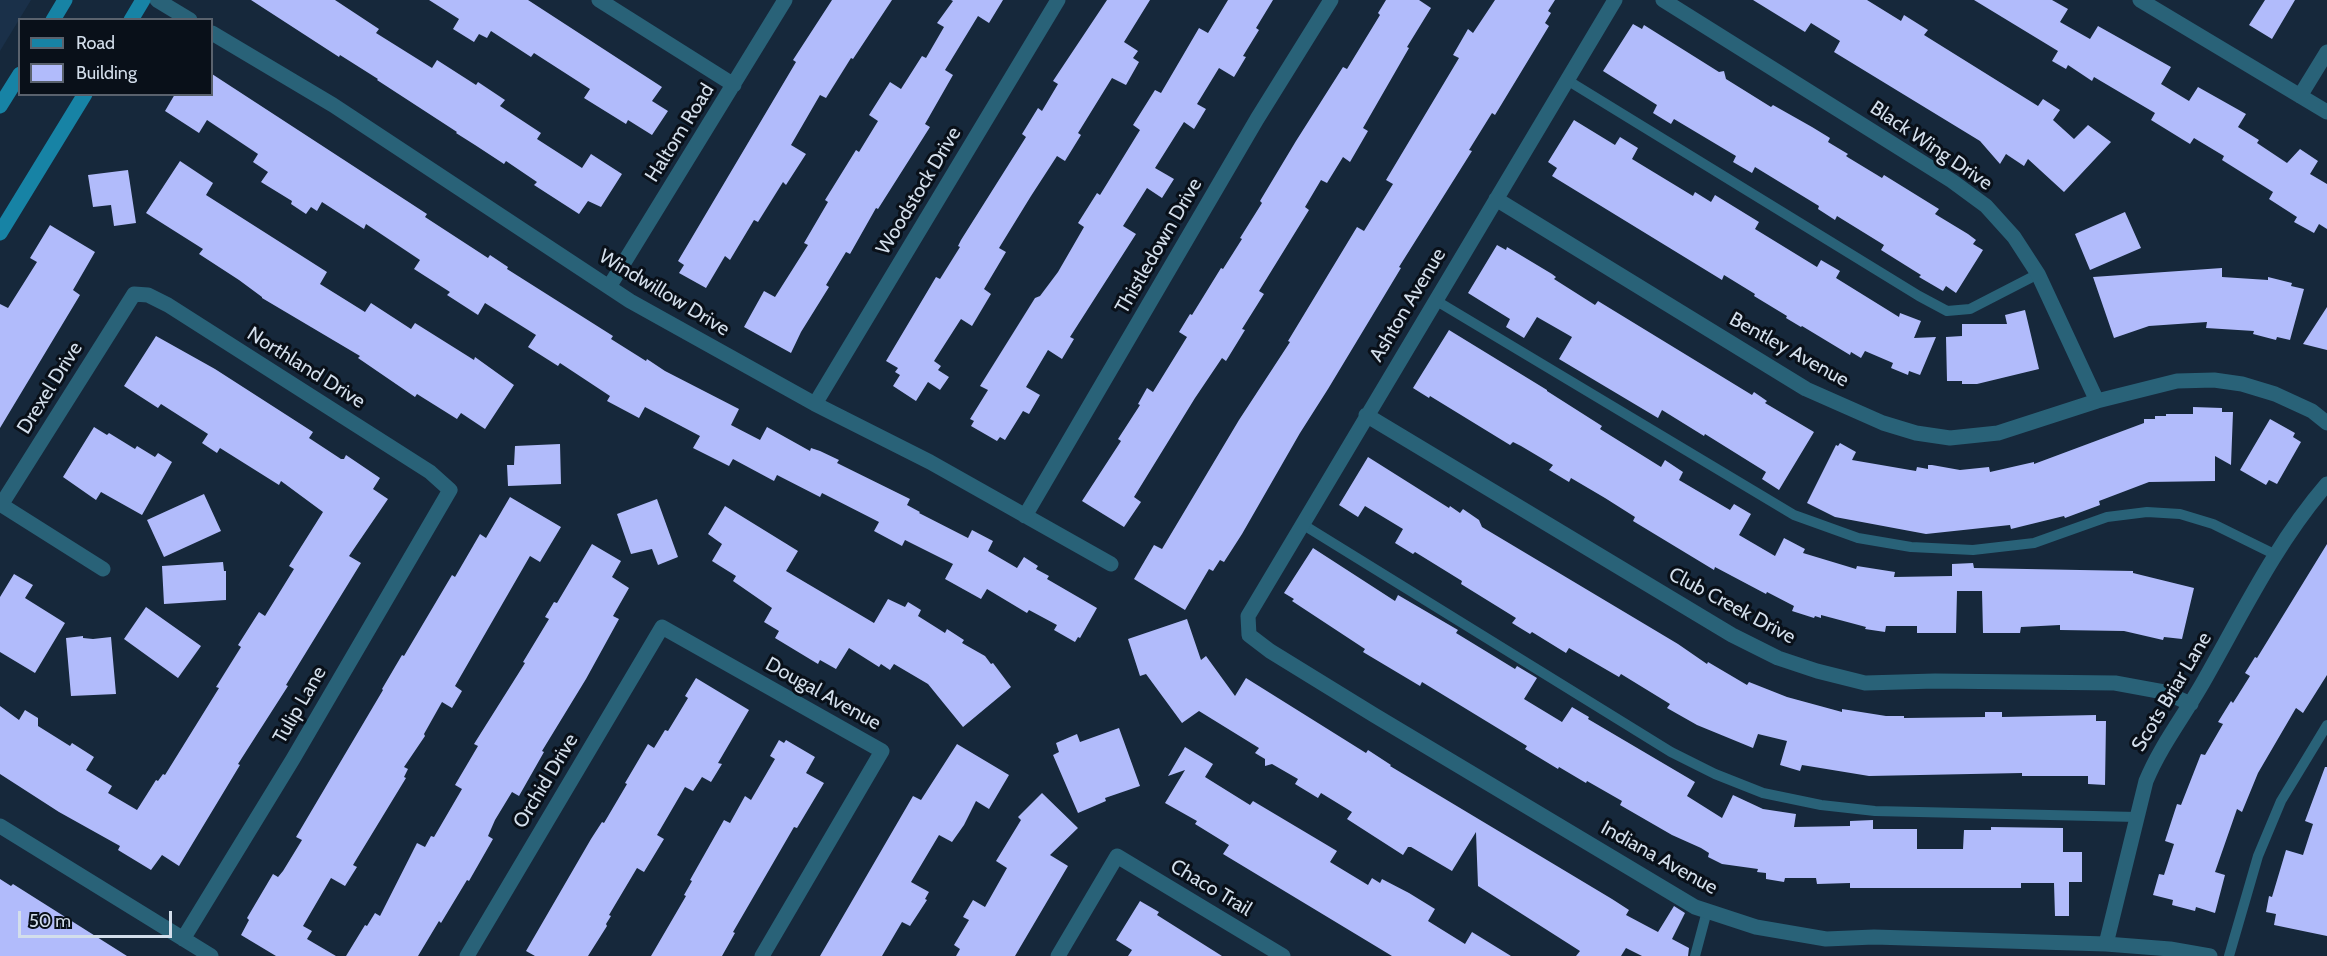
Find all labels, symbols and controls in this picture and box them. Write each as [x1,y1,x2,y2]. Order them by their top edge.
legend [18,18,213,96]
text: Road [76,32,115,54]
text: Building [76,62,137,84]
street label: Haltom Road [640,79,720,187]
street label: Black Wing Drive [1865,96,1997,196]
street label: Woodstock Drive [871,123,967,259]
street label: Thistledown Drive [1110,174,1208,318]
street label: Ashton Avenue [1365,244,1451,366]
street label: Windwillow Drive [594,245,734,341]
street label: Bentley Avenue [1725,307,1853,393]
street label: Northland Drive [243,322,369,414]
street label: Drexel Drive [12,338,88,438]
street label: Club Creek Drive [1664,563,1800,649]
street label: Scots Briar Lane [2127,628,2217,756]
street label: Dougal Avenue [761,652,885,736]
street label: Tulip Lane [268,662,332,748]
street label: Orchid Drive [508,729,584,833]
street label: Indiana Avenue [1596,816,1722,900]
street label: Chaco Trail [1166,854,1256,922]
scale bar [21,899,176,937]
text: 50 m [29,910,71,932]

